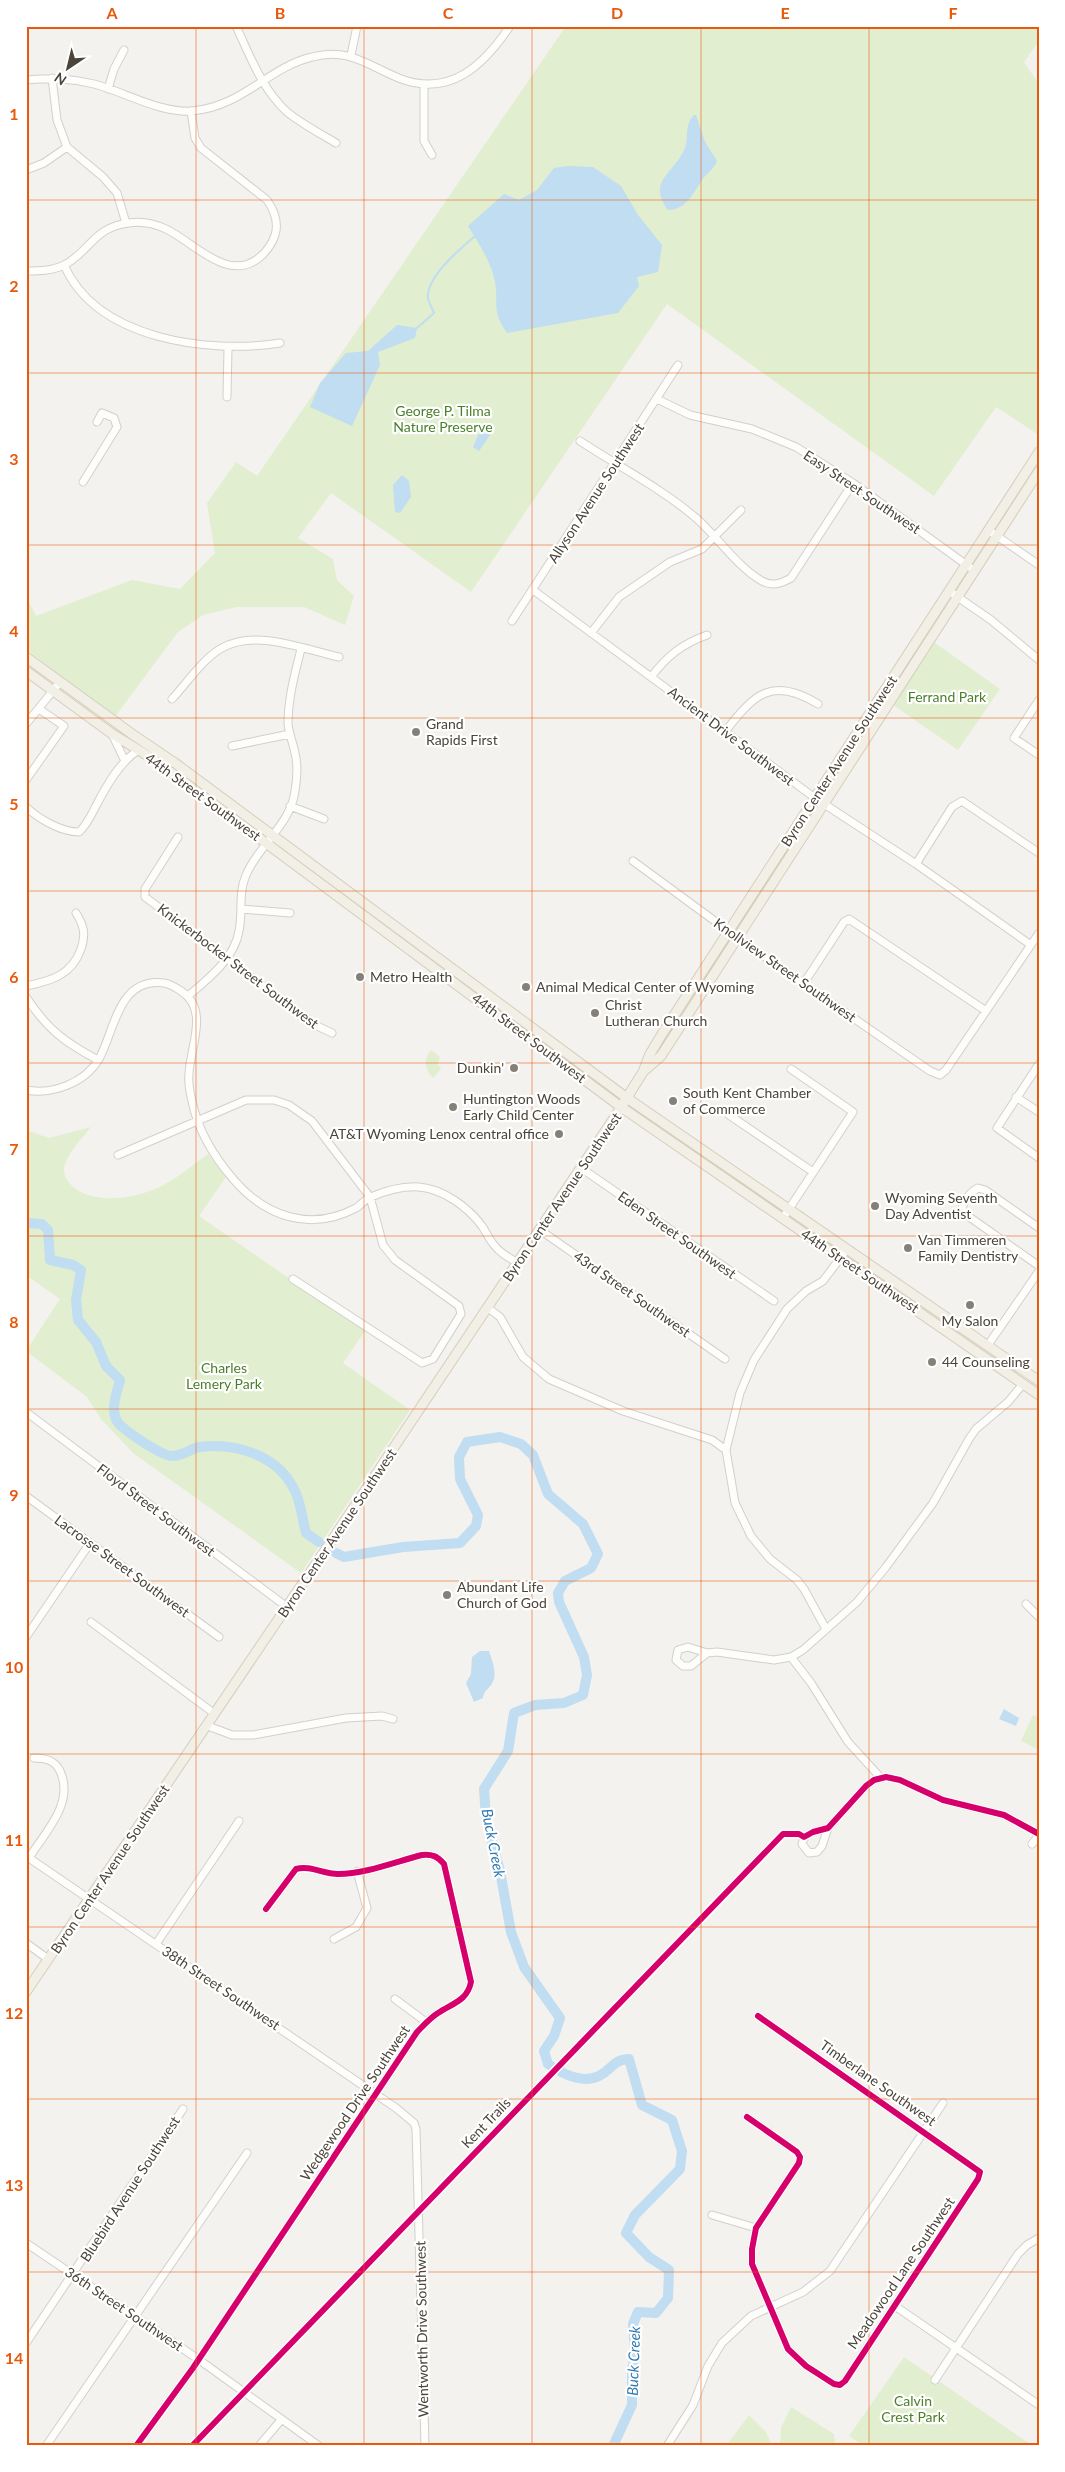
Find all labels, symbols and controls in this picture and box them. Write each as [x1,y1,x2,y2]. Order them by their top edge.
text: A [105,3,118,22]
text: B [275,3,285,22]
text: C [443,3,454,22]
text: D [611,3,623,22]
text: E [780,3,790,22]
text: F [948,3,958,22]
north arrow [42,42,92,92]
text: N [51,69,70,89]
text: 1 [9,104,19,123]
text: 2 [9,276,19,295]
park label: George P. Tilma Nature Preserve [393,402,493,435]
street label: Allyson Avenue Southwest [544,420,647,566]
street label: Easy Street Southwest [801,446,924,537]
text: 3 [9,449,19,468]
text: 4 [9,621,19,640]
street label: Byron Center Avenue Southwest [777,672,900,849]
street label: Ancient Drive Southwest [665,683,798,789]
park label: Ferrand Park [908,688,987,705]
place label: Grand Rapids First [426,715,498,748]
marker: Grand Rapids First [410,726,422,738]
street label: 44th Street Southwest [142,749,264,844]
text: 5 [9,794,19,813]
street label: Knickerbocker Street Southwest [154,899,322,1032]
street label: Knollview Street Southwest [711,914,860,1025]
text: 6 [9,967,19,986]
place label: Metro Health [370,968,452,985]
marker: Metro Health [354,971,366,983]
place label: Animal Medical Center of Wyoming [536,978,754,995]
marker: Animal Medical Center of Wyoming [520,981,532,993]
street label: 44th Street Southwest [469,989,590,1086]
place label: Christ Lutheran Church [605,996,707,1029]
marker: Christ Lutheran Church [589,1007,601,1019]
place label: Dunkin' [457,1059,504,1076]
marker: Dunkin' [508,1062,520,1074]
place label: South Kent Chamber of Commerce [683,1084,811,1117]
place label: Huntington Woods Early Child Center [463,1090,580,1123]
marker: South Kent Chamber of Commerce [667,1095,679,1107]
marker: Huntington Woods Early Child Center [447,1101,459,1113]
street label: Byron Center Avenue Southwest [499,1109,625,1284]
place label: AT&T Wyoming Lenox central office [330,1125,549,1142]
marker: AT&T Wyoming Lenox central office [553,1128,565,1140]
text: 7 [9,1139,19,1158]
street label: Eden Street Southwest [615,1187,740,1282]
place label: Wyoming Seventh Day Adventist [885,1189,998,1222]
marker: Wyoming Seventh Day Adventist [869,1200,881,1212]
street label: 44th Street Southwest [798,1225,922,1316]
place label: Van Timmeren Family Dentistry [918,1231,1019,1264]
marker: Van Timmeren Family Dentistry [902,1242,914,1254]
street label: 43rd Street Southwest [571,1247,694,1340]
marker: My Salon [964,1299,976,1311]
text: 8 [9,1312,19,1331]
place label: My Salon [942,1312,998,1329]
place label: 44 Counseling [942,1353,1030,1370]
marker: 44 Counseling [926,1356,938,1368]
park label: Charles Lemery Park [186,1359,263,1392]
street label: Byron Center Avenue Southwest [274,1445,400,1620]
street label: Floyd Street Southwest [94,1460,219,1559]
text: 9 [9,1485,19,1504]
street label: Lacrosse Street Southwest [52,1511,193,1620]
place label: Abundant Life Church of God [457,1578,547,1611]
marker: Abundant Life Church of God [441,1589,453,1601]
text: 10 [5,1657,23,1676]
street label: Byron Center Avenue Southwest [47,1781,173,1956]
water label: Buck Creek [478,1807,510,1880]
text: 11 [5,1830,23,1849]
street label: 38th Street Southwest [159,1942,283,2033]
text: 12 [5,2003,23,2022]
street label: Wedgewood Drive Southwest [296,2022,413,2184]
street label: Timberlane Southwest [817,2036,940,2129]
street label: Kent Trails [457,2094,514,2151]
street label: Bluebird Avenue Southwest [76,2113,183,2265]
text: 13 [5,2175,23,2194]
street label: Meadowood Lane Southwest [843,2194,958,2352]
street label: Wentworth Drive Southwest [411,2241,432,2417]
street label: 36th Street Southwest [62,2263,186,2354]
water label: Buck Creek [623,2325,643,2396]
text: 14 [5,2348,23,2367]
park label: Calvin Crest Park [881,2392,946,2425]

